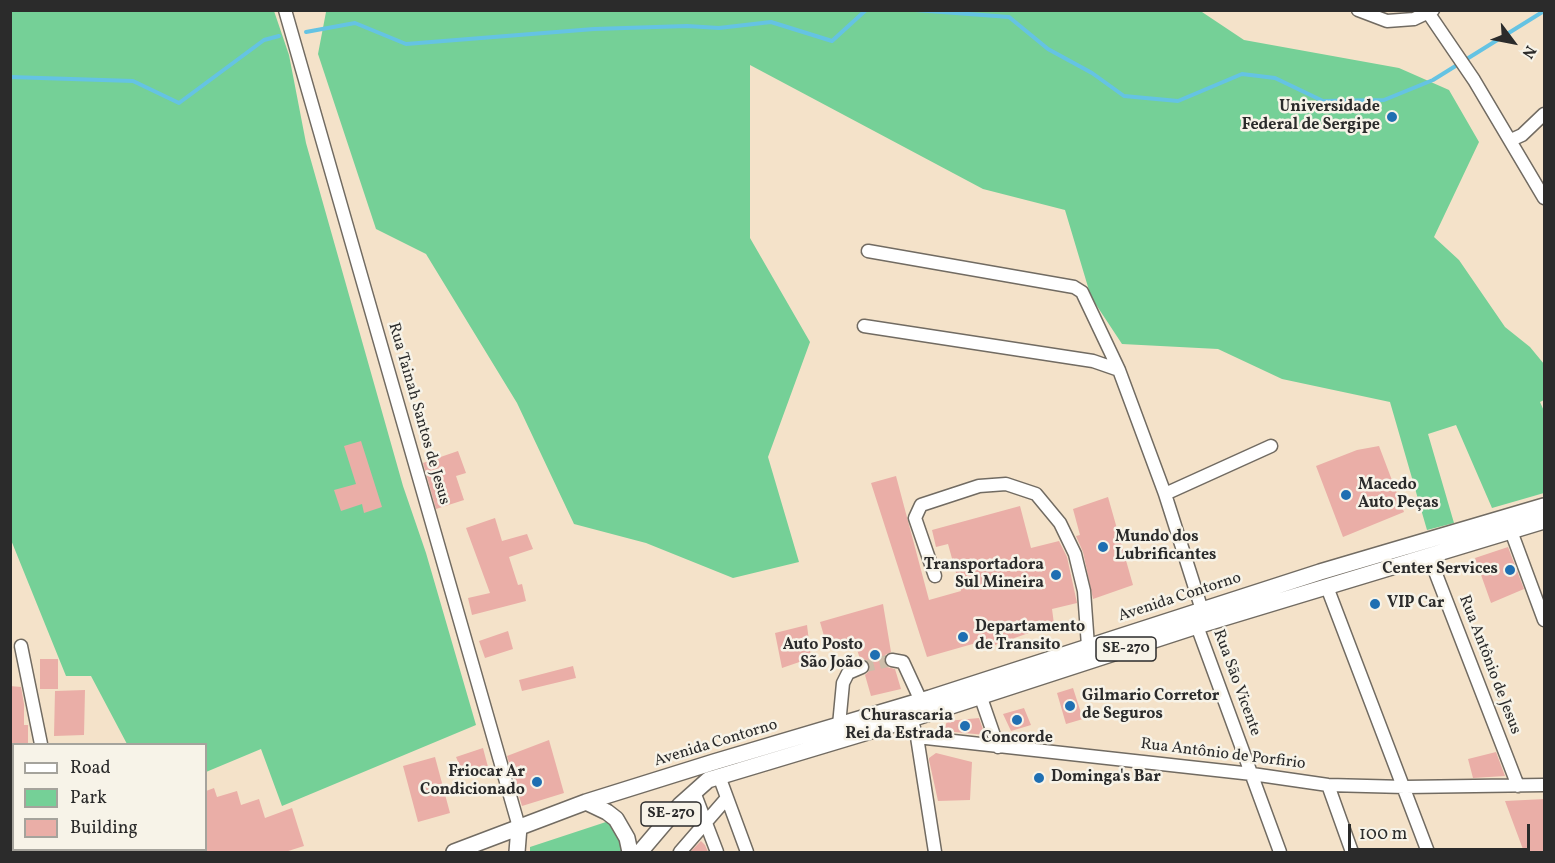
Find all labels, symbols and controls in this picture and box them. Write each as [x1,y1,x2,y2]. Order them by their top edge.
north arrow [1483,12,1543,72]
text: N [1516,41,1541,62]
place label: Universidade Federal de Sergipe [1242,98,1380,136]
marker: Universidade Federal de Sergipe [1385,110,1399,124]
street label: Rua Tainah Santos de Jesus [383,321,453,507]
place label: Macedo Auto Peças [1358,476,1439,514]
marker: Macedo Auto Peças [1339,488,1353,502]
place label: Mundo dos Lubrificantes [1115,528,1216,566]
marker: Mundo dos Lubrificantes [1096,540,1110,554]
place label: Transportadora Sul Mineira [924,556,1044,594]
place label: Center Services [1382,560,1498,580]
marker: Center Services [1503,563,1517,577]
marker: Transportadora Sul Mineira [1049,568,1063,582]
street label: Avenida Contorno [1116,569,1244,627]
street label: Rua Antônio de Jesus [1454,593,1524,737]
place label: VIP Car [1387,594,1444,614]
marker: VIP Car [1368,597,1382,611]
place label: Departamento de Transito [975,618,1085,656]
street label: Rua São Vicente [1208,627,1264,739]
marker: Departamento de Transito [956,630,970,644]
place label: Auto Posto São João [783,636,863,674]
road number: SE-270 [1096,637,1156,661]
marker: Auto Posto São João [868,648,882,662]
place label: Gilmario Corretor de Seguros [1082,687,1219,725]
marker: Gilmario Corretor de Seguros [1063,699,1077,713]
place label: Churascaria Rei da Estrada [845,707,953,745]
marker: Concorde [1010,713,1024,727]
street label: Avenida Contorno [652,716,780,772]
marker: Churascaria Rei da Estrada [958,719,972,733]
place label: Concorde [981,729,1053,749]
street label: Rua Antônio de Porfirio [1139,735,1307,775]
legend [12,743,207,851]
text: Road [70,756,111,781]
place label: Friocar Ar Condicionado [420,763,525,801]
place label: Dominga's Bar [1051,768,1161,788]
marker: Dominga's Bar [1032,771,1046,785]
marker: Friocar Ar Condicionado [530,775,544,789]
text: Park [70,786,107,811]
road number: SE-270 [641,802,701,826]
scale bar [1351,812,1532,850]
text: Building [70,816,138,841]
text: 100 m [1359,822,1408,847]

